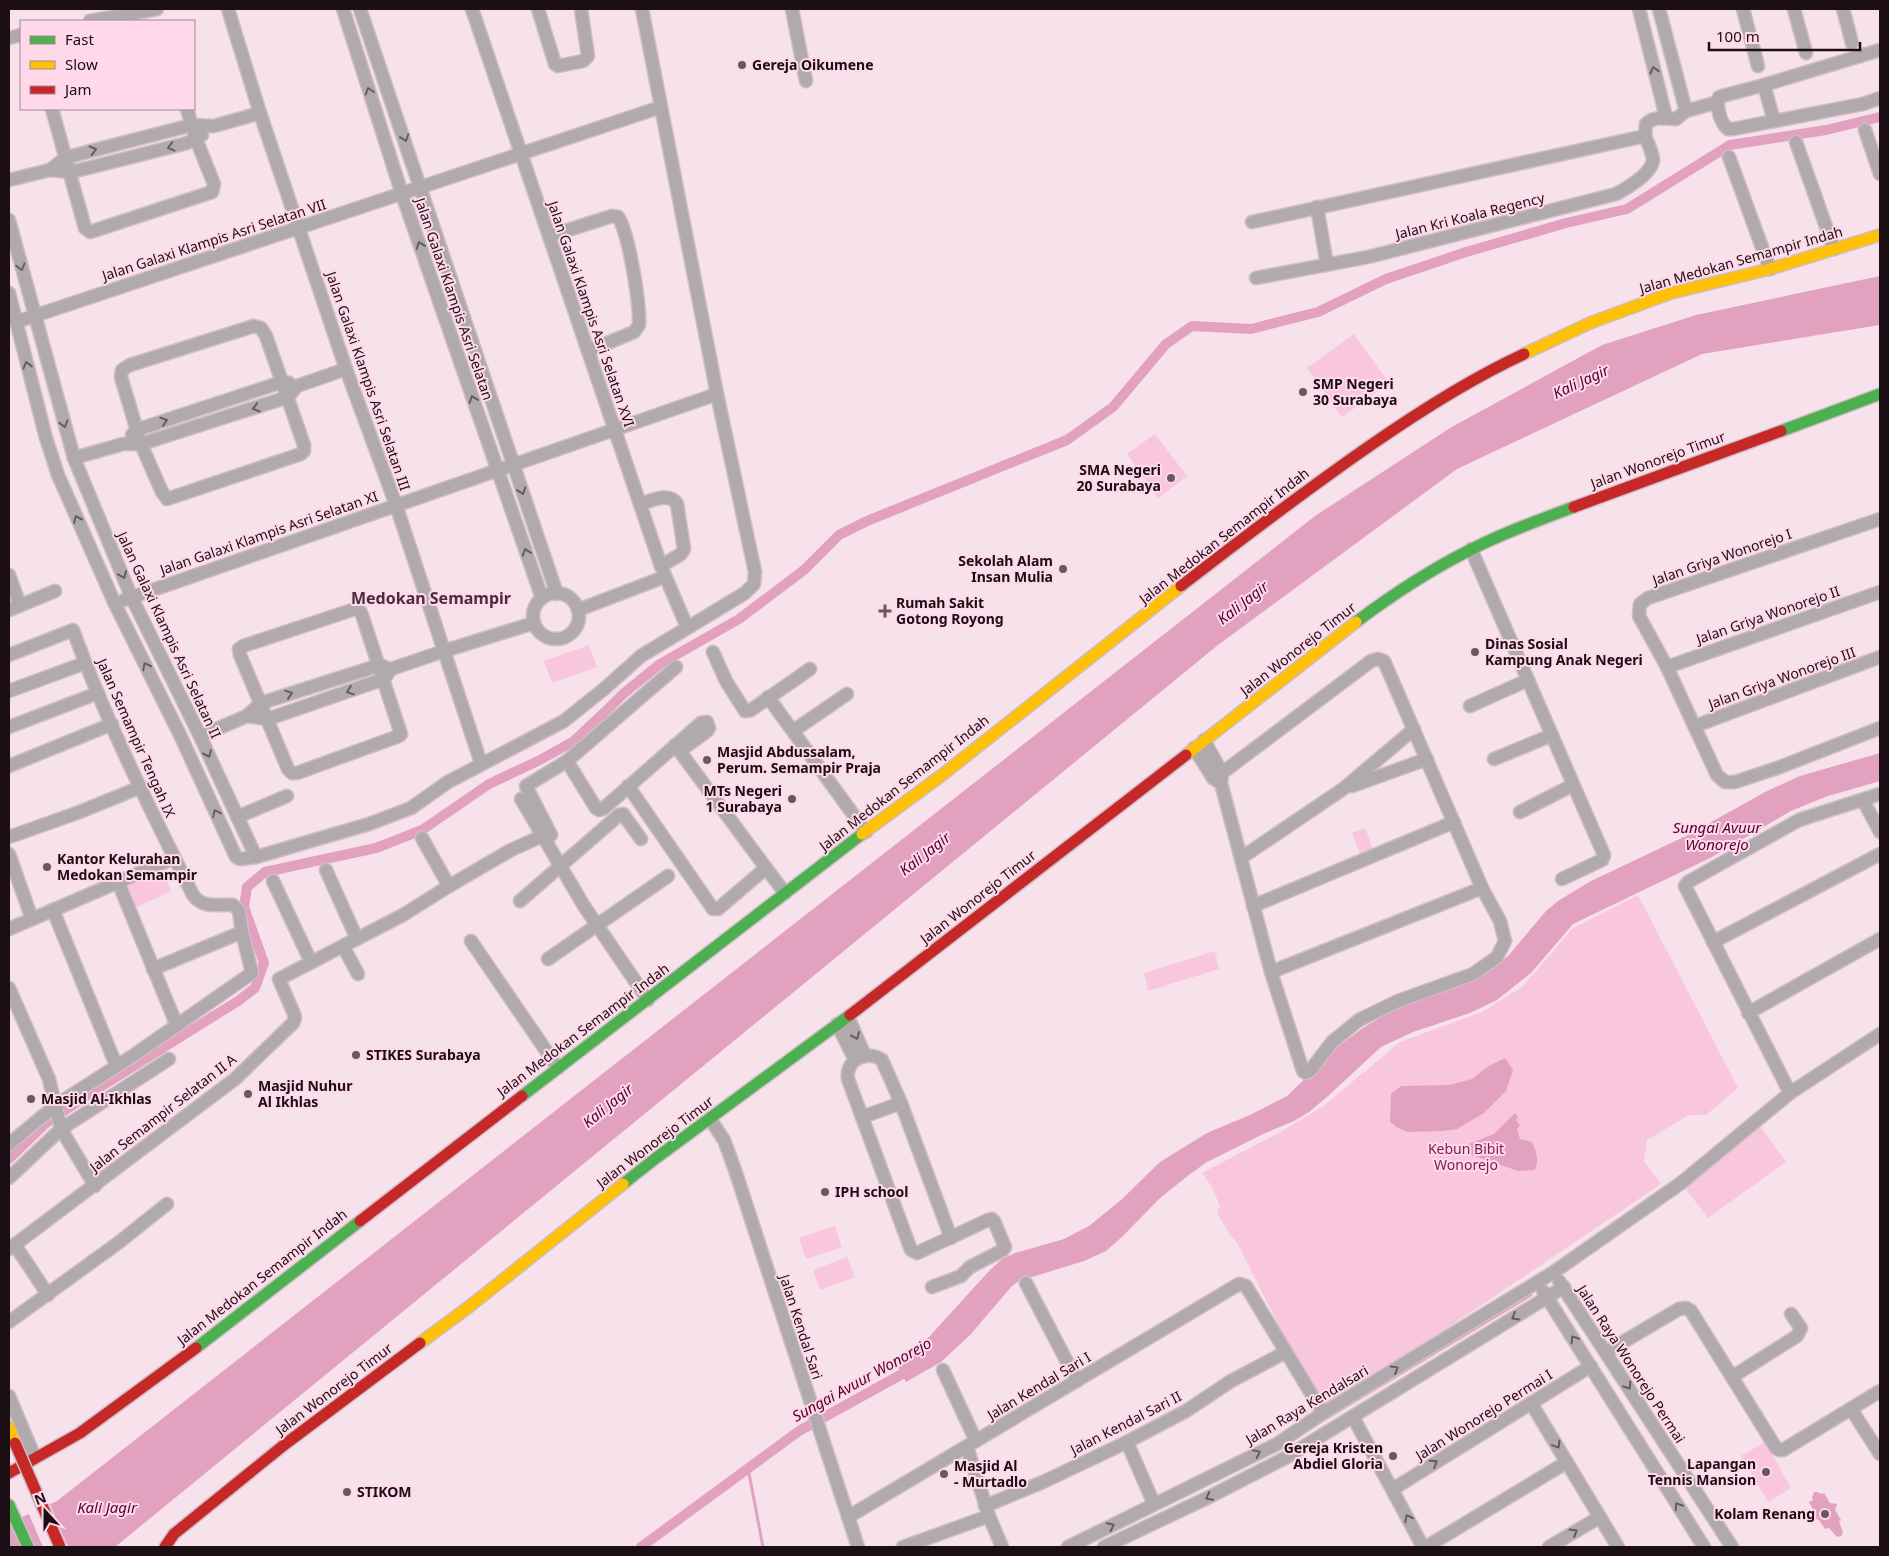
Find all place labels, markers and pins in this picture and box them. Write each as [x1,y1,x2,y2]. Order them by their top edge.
place label: Gereja Oikumene [752,55,874,74]
marker: Gereja Oikumene [736,59,748,71]
place label: SMP Negeri 30 Surabaya [1313,374,1397,409]
marker: SMP Negeri 30 Surabaya [1297,386,1309,398]
place label: SMA Negeri 20 Surabaya [1077,460,1161,495]
marker: SMA Negeri 20 Surabaya [1165,472,1177,484]
place label: Sekolah Alam Insan Mulia [958,551,1053,586]
marker: Sekolah Alam Insan Mulia [1057,563,1069,575]
place label: Rumah Sakit Gotong Royong [896,593,1004,628]
marker: Rumah Sakit Gotong Royong [878,604,892,618]
place label: Dinas Sosial Kampung Anak Negeri [1485,634,1643,669]
marker: Dinas Sosial Kampung Anak Negeri [1469,646,1481,658]
place label: Masjid Abdussalam, Perum. Semampir Praja [717,742,881,777]
marker: Masjid Abdussalam, Perum. Semampir Praja [701,754,713,766]
place label: MTs Negeri 1 Surabaya [704,781,782,816]
marker: MTs Negeri 1 Surabaya [786,793,798,805]
place label: Kantor Kelurahan Medokan Semampir [57,849,198,884]
marker: Kantor Kelurahan Medokan Semampir [41,861,53,873]
place label: STIKES Surabaya [366,1045,481,1064]
marker: STIKES Surabaya [350,1049,362,1061]
place label: Masjid Nuhur Al Ikhlas [258,1076,353,1111]
marker: Masjid Nuhur Al Ikhlas [242,1088,254,1100]
place label: Masjid Al-Ikhlas [41,1089,152,1108]
marker: Masjid Al-Ikhlas [25,1093,37,1105]
place label: IPH school [835,1182,909,1201]
marker: IPH school [819,1186,831,1198]
place label: Gereja Kristen Abdiel Gloria [1284,1438,1383,1473]
marker: Gereja Kristen Abdiel Gloria [1387,1450,1399,1462]
place label: Lapangan Tennis Mansion [1648,1454,1756,1489]
place label: Masjid Al - Murtadlo [954,1456,1027,1491]
marker: Lapangan Tennis Mansion [1760,1466,1772,1478]
marker: Masjid Al - Murtadlo [938,1468,950,1480]
place label: STIKOM [357,1482,412,1501]
marker: STIKOM [341,1486,353,1498]
place label: Kolam Renang [1714,1504,1815,1523]
marker: Kolam Renang [1819,1508,1831,1520]

